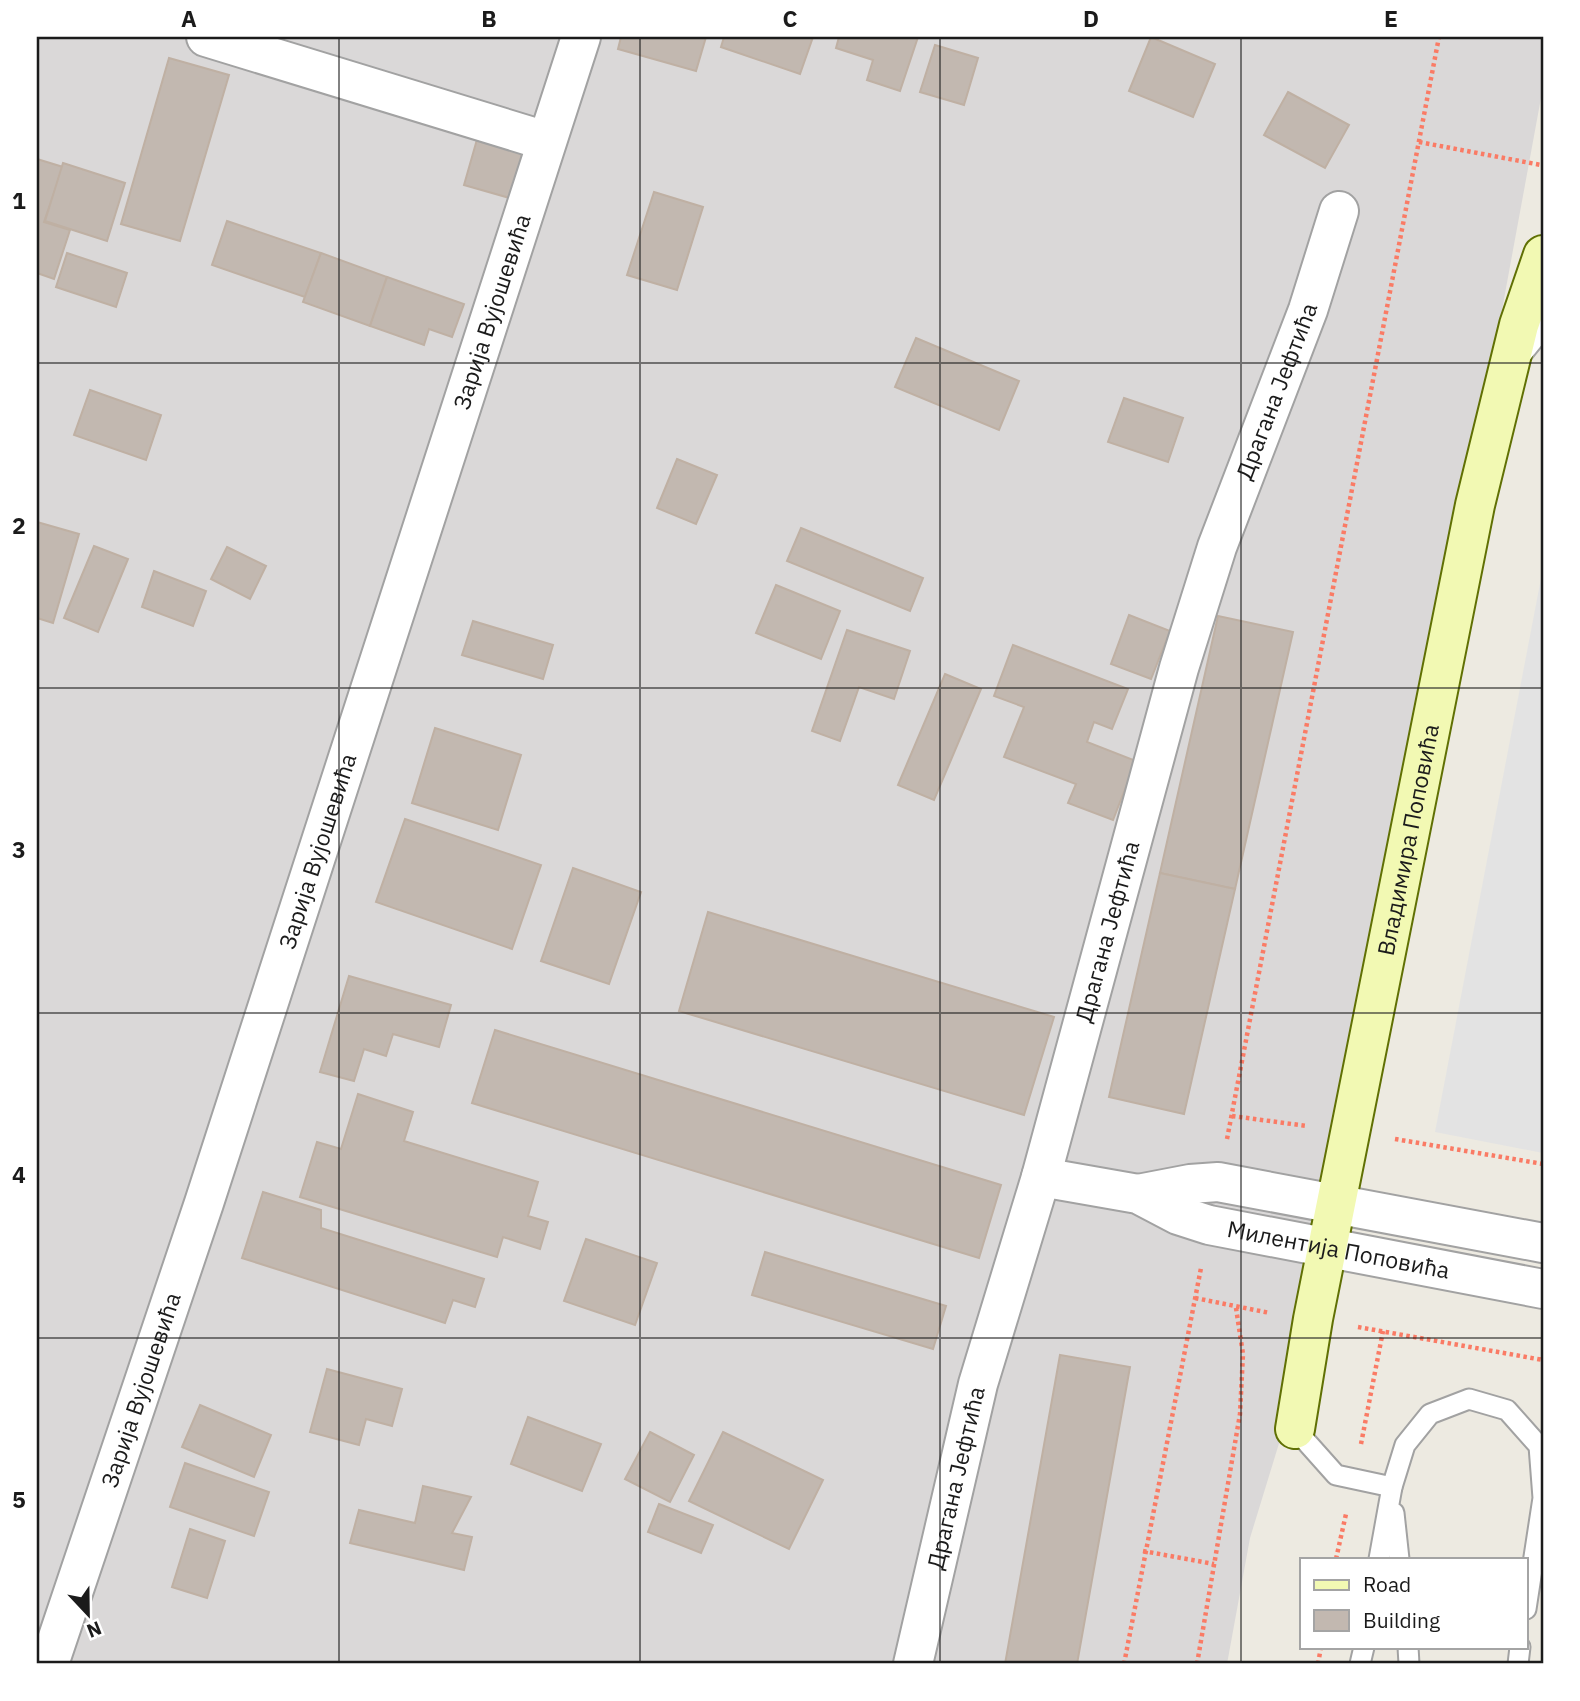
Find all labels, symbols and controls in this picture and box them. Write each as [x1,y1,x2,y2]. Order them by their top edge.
text: A [181,3,197,33]
text: B [481,3,497,33]
text: C [783,3,798,33]
text: D [1083,3,1099,33]
text: E [1384,3,1398,33]
text: 1 [12,185,26,215]
street label: Зарија Вујошевића [446,210,537,413]
street label: Драгана Јефтића [1228,299,1323,483]
text: 2 [12,510,26,540]
street label: Владимира Поповића [1370,721,1445,958]
street label: Зарија Вујошевића [271,749,362,953]
text: 3 [12,834,26,864]
street label: Драгана Јефтића [1068,837,1145,1025]
text: 4 [12,1159,26,1189]
street label: Милентија Поповића [1225,1213,1452,1285]
street label: Зарија Вујошевића [93,1288,187,1491]
street label: Драгана Јефтића [919,1383,991,1572]
text: 5 [12,1484,26,1514]
legend [1300,1558,1528,1648]
text: Road [1363,1570,1411,1598]
north arrow [52,1578,122,1648]
text: Building [1363,1606,1440,1634]
text: N [83,1616,105,1643]

